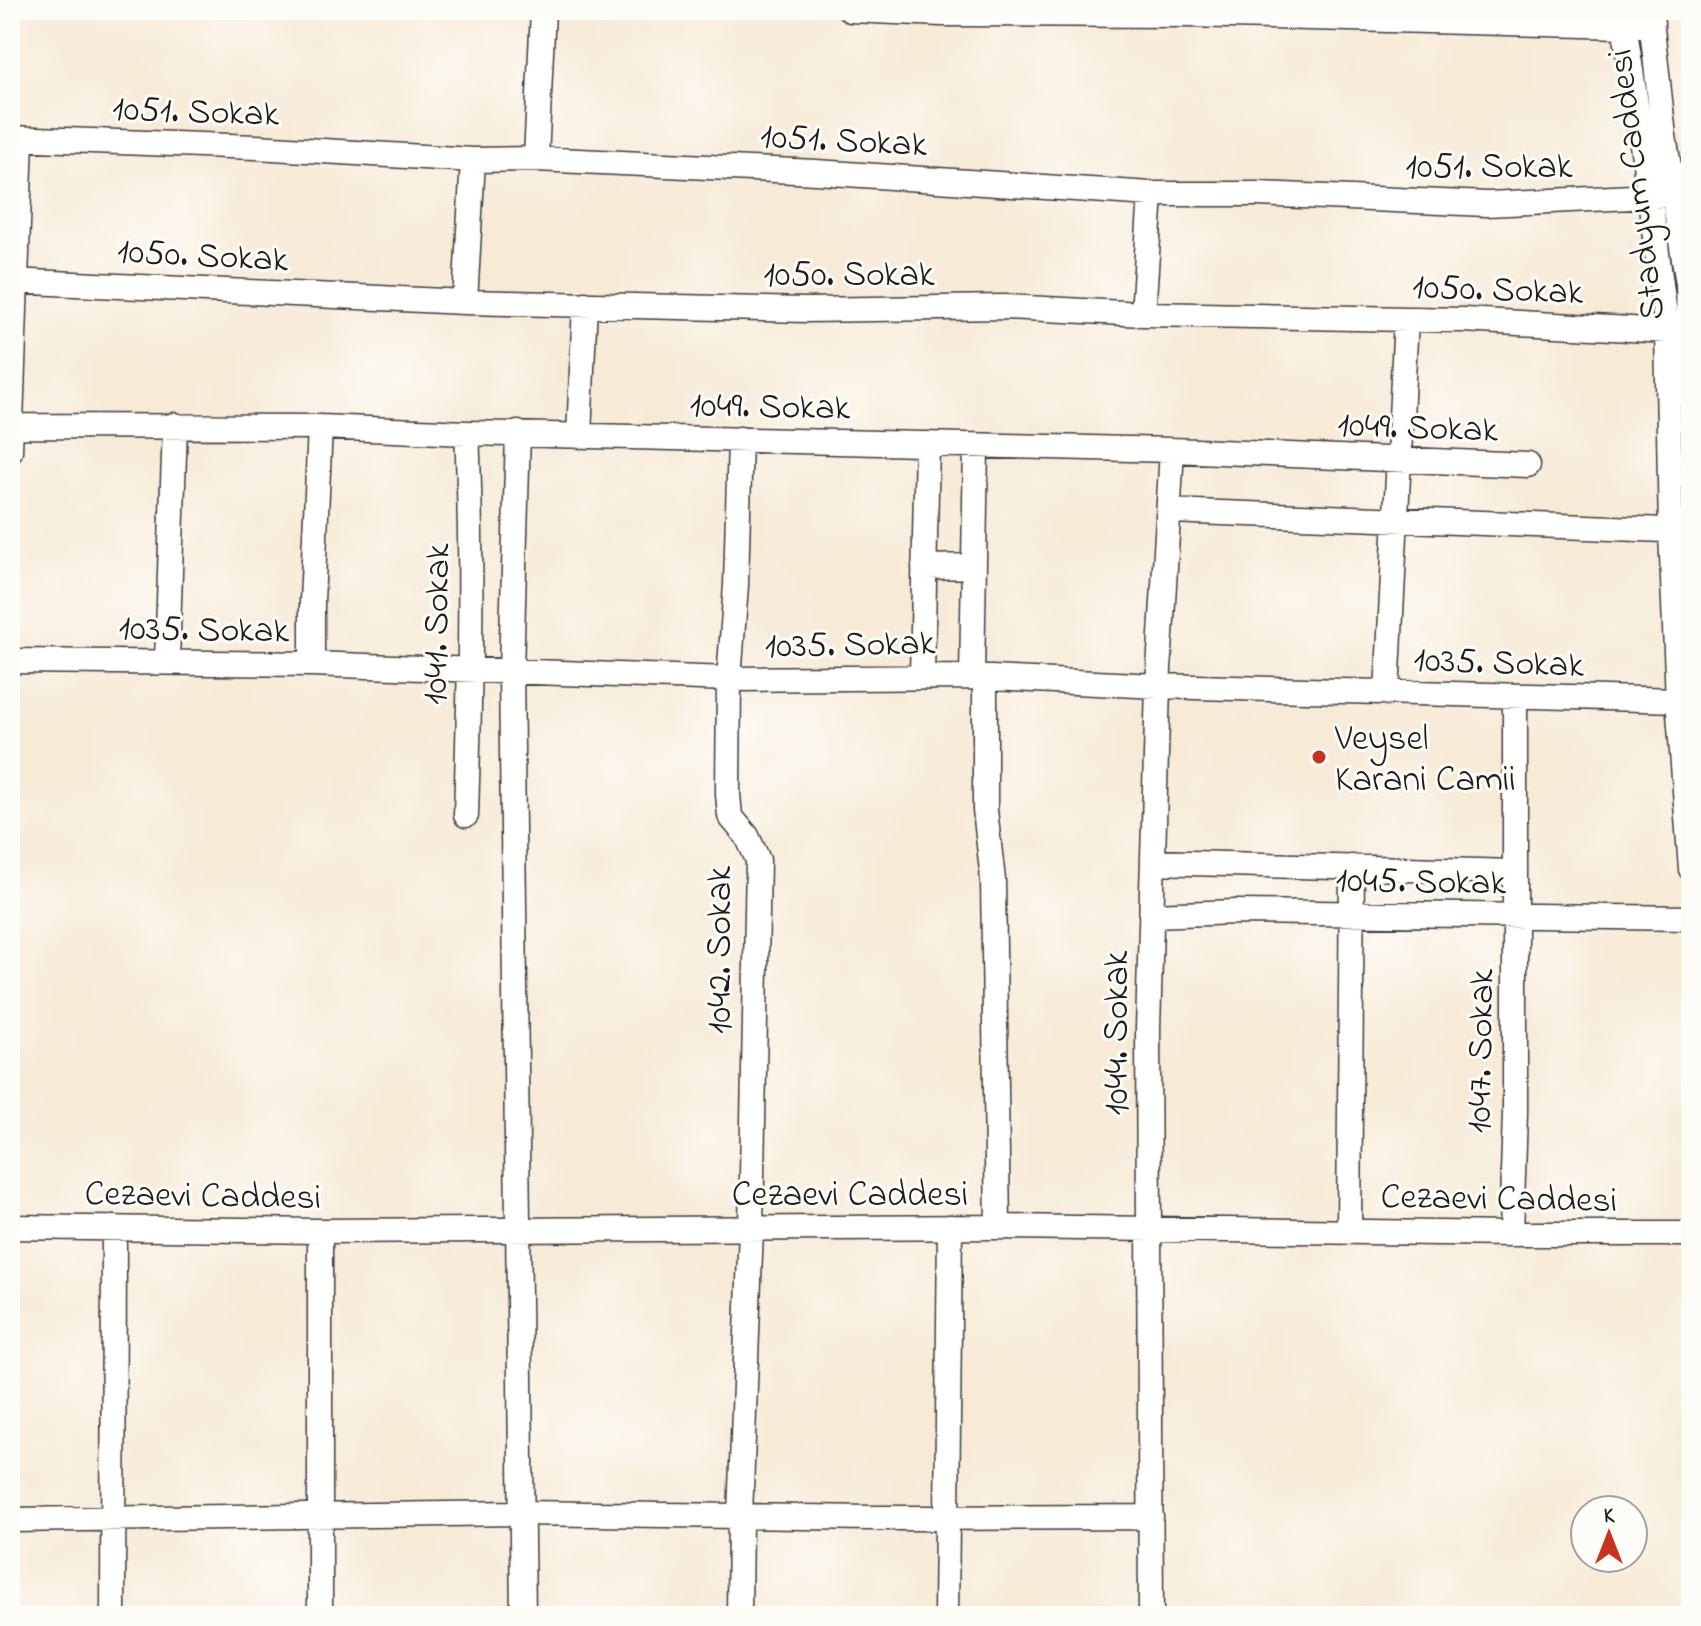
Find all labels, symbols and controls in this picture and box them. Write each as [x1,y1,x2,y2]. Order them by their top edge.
street label: Stadyum Caddesi [1596,46,1681,323]
street label: 1051. Sokak [111,84,280,143]
street label: 1051. Sokak [759,112,929,173]
street label: 1051. Sokak [1405,142,1573,195]
street label: 1050. Sokak [116,227,290,288]
street label: 1050. Sokak [763,250,935,303]
street label: 1050. Sokak [1411,262,1585,321]
street label: 1049. Sokak [689,381,851,436]
street label: 1049. Sokak [1337,400,1499,459]
street label: 1041. Sokak [411,543,466,705]
street label: 1035. Sokak [118,604,290,659]
street label: 1035. Sokak [764,619,936,674]
street label: 1035. Sokak [1413,635,1585,694]
place label: Veysel Karani Camii [1334,714,1516,808]
marker: Veysel Karani Camii [1310,748,1328,766]
street label: 1045. Sokak [1335,856,1507,911]
street label: 1042. Sokak [695,866,748,1034]
street label: 1044. Sokak [1092,950,1145,1115]
street label: 1047. Sokak [1455,968,1510,1134]
street label: Cezaevi Caddesi [84,1169,322,1226]
street label: Cezaevi Caddesi [732,1170,968,1223]
street label: Cezaevi Caddesi [1380,1172,1618,1229]
north arrow [1569,1494,1649,1574]
text: K [1604,1501,1616,1533]

